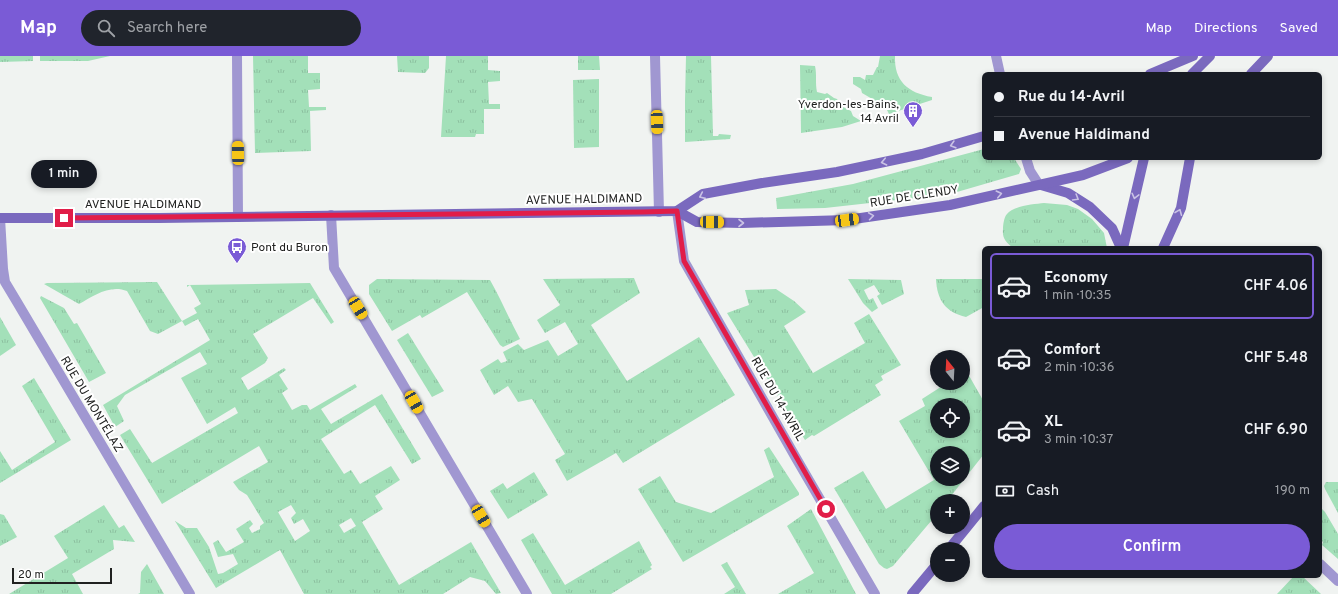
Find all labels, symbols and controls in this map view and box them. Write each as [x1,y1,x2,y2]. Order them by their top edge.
search box [81,10,361,46]
text: Map [20,16,57,40]
icon: search [95,17,117,39]
text: Search here [127,19,207,38]
text: Map [1146,20,1172,37]
text: Directions [1194,20,1258,37]
text: Saved [1280,20,1318,37]
text: Rue du 14-Avril [1018,88,1125,107]
place label: Yverdon-les-Bains, 14 Avril [798,97,899,127]
building icon: Yverdon-les-Bains, 14 Avril [902,100,924,128]
car [651,110,663,134]
text: Avenue Haldimand [1018,126,1150,145]
one-way arrow [950,140,957,149]
car [232,141,244,165]
one-way arrow [881,157,887,165]
callout: 1 min [31,160,97,188]
text: 1 min [49,166,79,182]
street label: RUE DE CLENDY [869,182,960,212]
one-way arrow [996,190,1002,198]
street label: AVENUE HALDIMAND [526,191,643,209]
one-way arrow [698,191,706,199]
one-way arrow [1072,193,1079,200]
one-way arrow [1132,193,1140,199]
street label: AVENUE HALDIMAND [85,197,201,213]
route end [55,209,73,227]
one-way arrow [1174,209,1182,216]
car [834,212,860,228]
one-way arrow [868,212,874,221]
car [700,216,724,228]
one-way arrow [738,219,744,227]
bus stop icon: Pont du Buron [226,236,248,264]
place label: Pont du Buron [251,240,328,256]
icon: car [996,268,1032,304]
text: Economy [1044,269,1108,288]
text: CHF 4.06 [1244,277,1308,296]
text: 1 min · 10:35 [1044,288,1112,304]
car [347,295,369,321]
icon: car [996,340,1032,376]
text: Comfort [1044,341,1101,360]
text: CHF 5.48 [1244,349,1308,368]
north arrow [930,350,970,390]
map controls [930,350,970,582]
street label: RUE DU MONTÉLAZ [56,354,126,455]
street label: RUE DU 14-AVRIL [747,355,808,445]
text: 2 min · 10:36 [1044,360,1114,376]
car [403,389,425,415]
button: locate [930,398,970,438]
icon: car [996,412,1032,448]
text: XL [1044,413,1062,432]
text: CHF 6.90 [1244,421,1308,440]
text: 3 min · 10:37 [1044,432,1113,448]
button: layers [930,446,970,486]
icon: cash [994,480,1016,502]
text: Cash [1026,482,1059,501]
text: 190 m [1275,483,1310,499]
button: + [930,494,970,534]
route start [817,500,835,518]
car [470,503,492,529]
button: Confirm [994,524,1310,570]
button: − [930,542,970,582]
scale bar [12,566,112,585]
text: 20 m [18,568,44,582]

